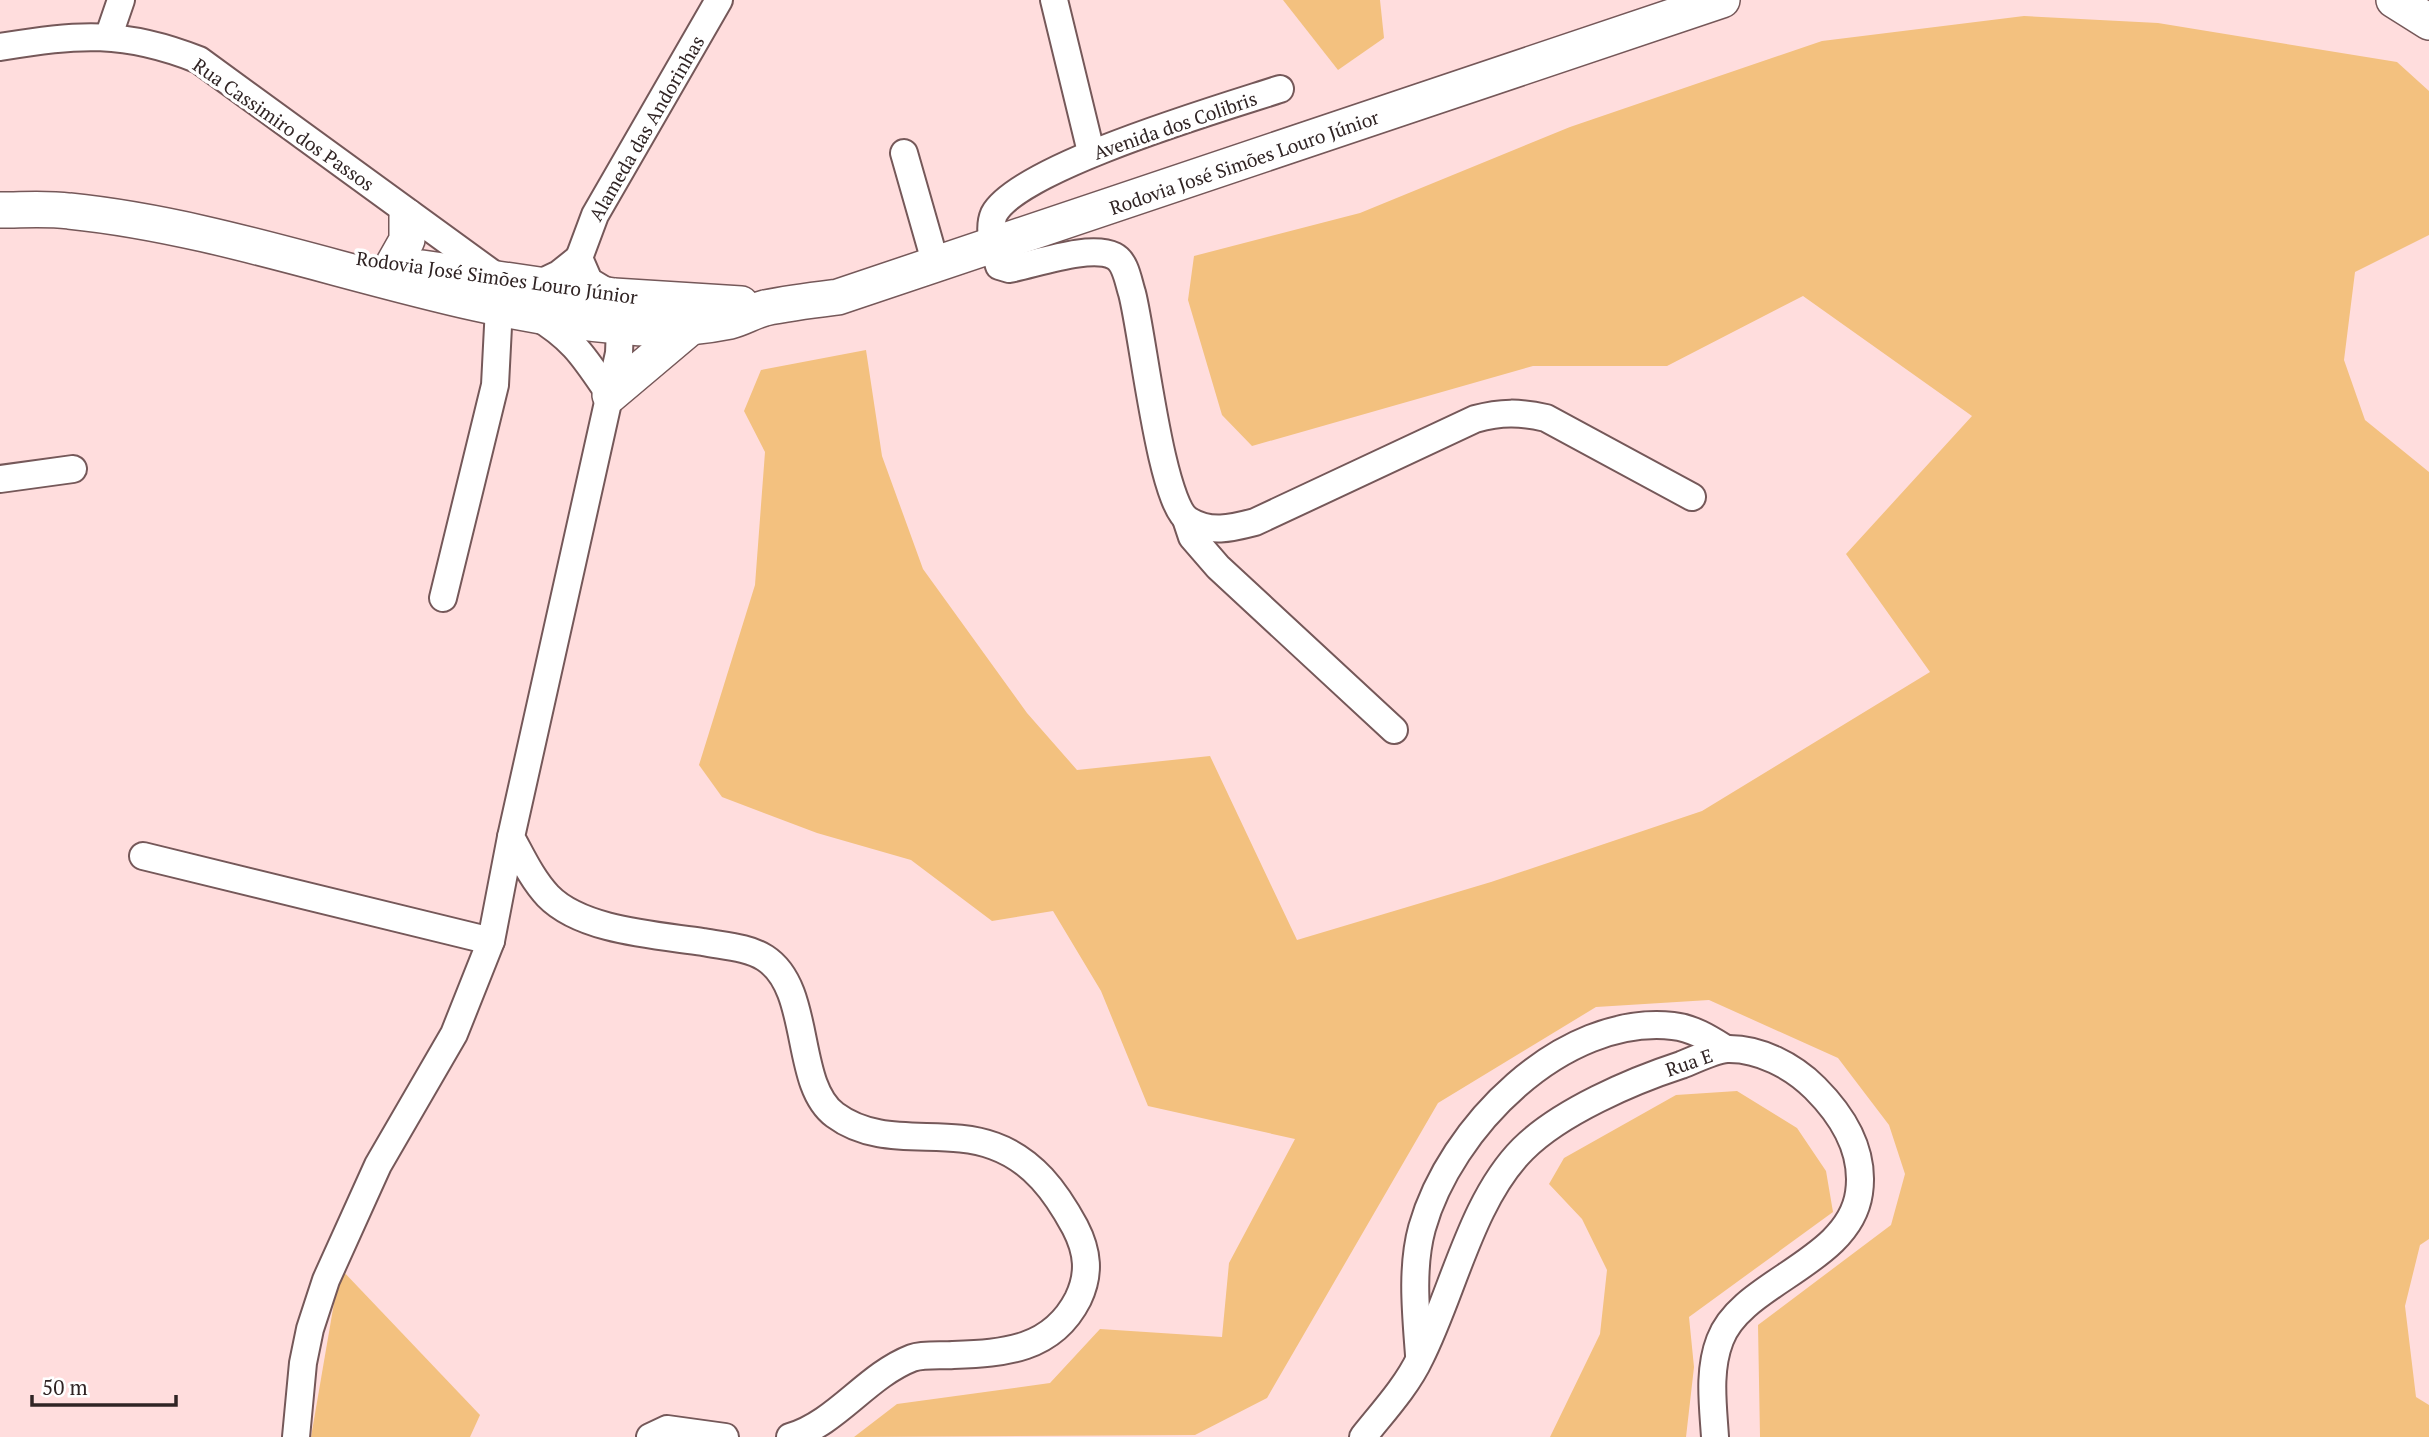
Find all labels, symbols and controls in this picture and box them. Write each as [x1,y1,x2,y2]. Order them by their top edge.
street label: Alameda das Andorinhas [583,31,709,225]
street label: Rua Cassimiro dos Passos [188,52,380,196]
street label: Avenida dos Colibris [1090,85,1260,165]
street label: Rodovia José Simões Louro Júnior [1106,104,1383,220]
street label: Rodovia José Simões Louro Júnior [355,245,640,309]
street label: Rua E [1662,1042,1716,1082]
scale bar [32,1364,175,1408]
text: 50 m [42,1373,88,1401]

